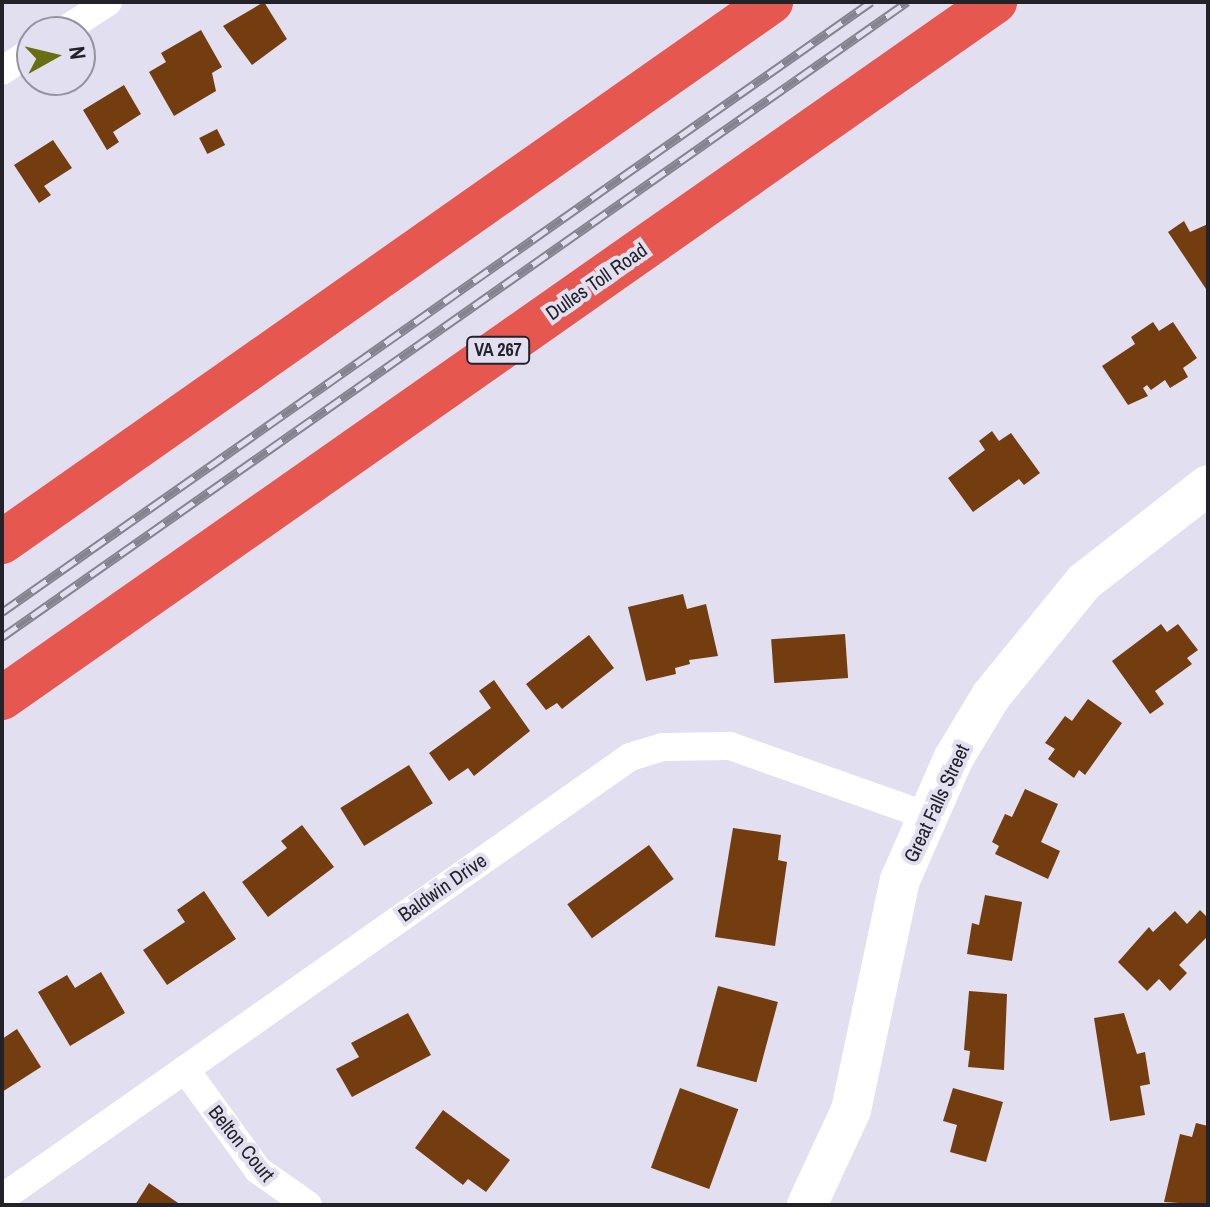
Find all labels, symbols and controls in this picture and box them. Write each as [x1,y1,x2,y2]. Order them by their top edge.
north arrow [16,16,96,96]
text: N [62,44,94,61]
street label: Dulles Toll Road [541,237,651,325]
road number: VA 267 [464,336,532,364]
street label: Great Falls Street [898,740,974,866]
street label: Baldwin Drive [393,848,491,926]
street label: Belton Court [204,1100,280,1186]

